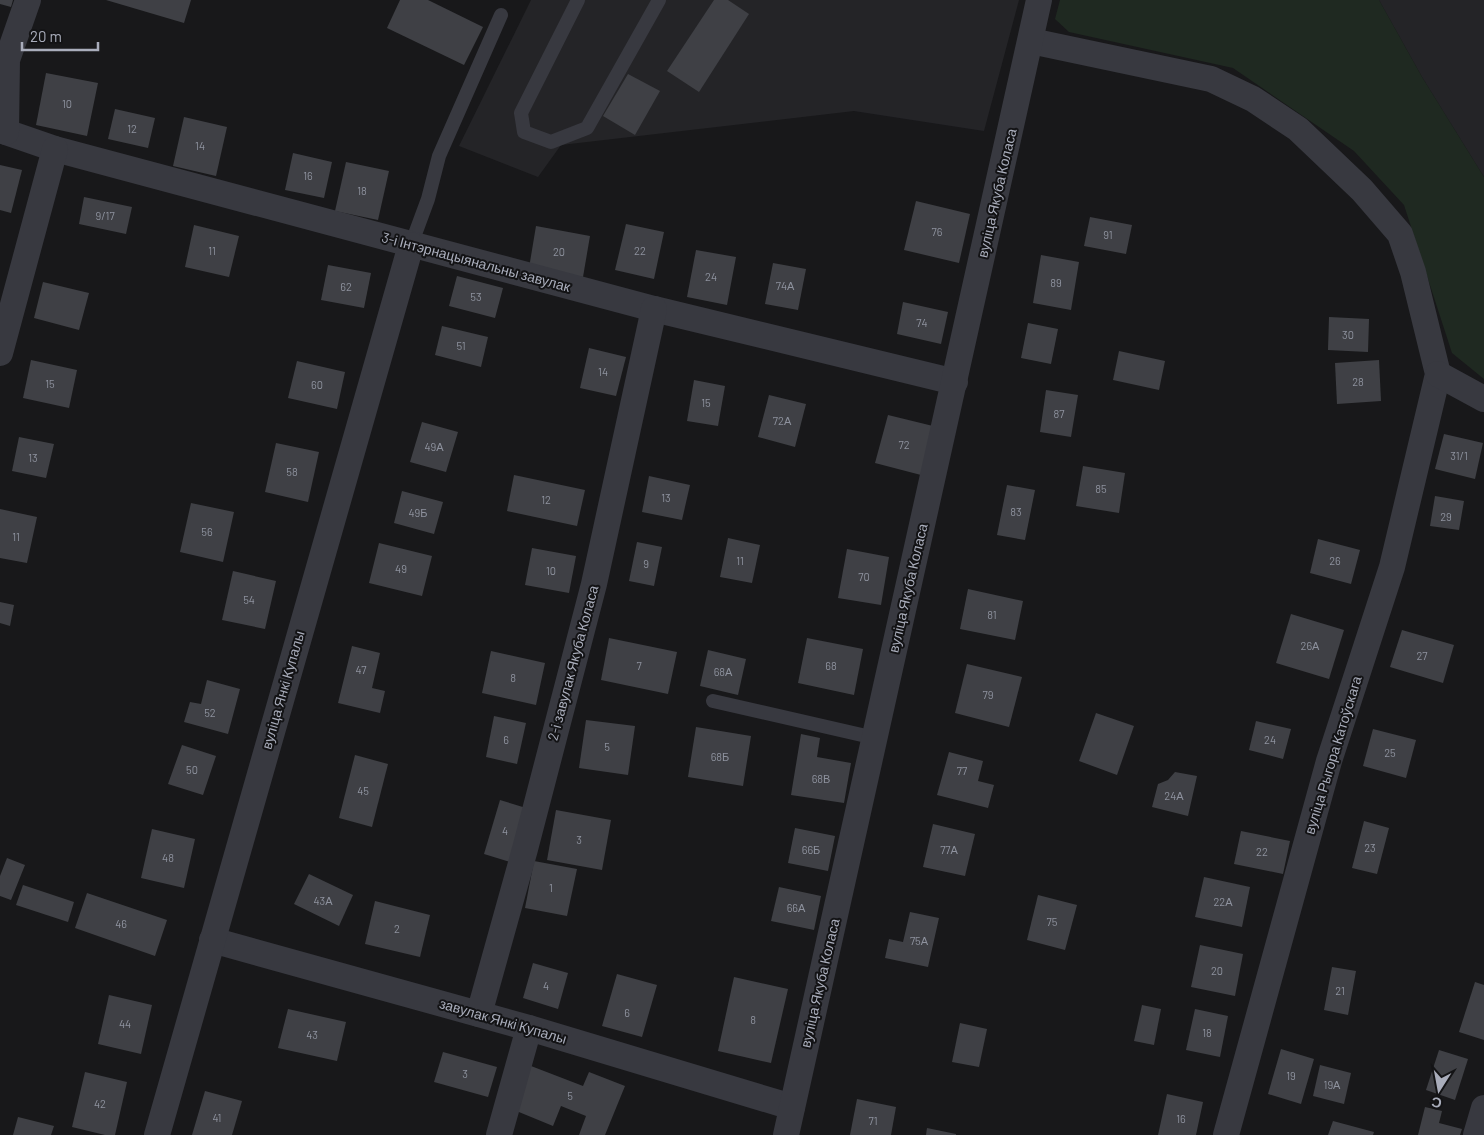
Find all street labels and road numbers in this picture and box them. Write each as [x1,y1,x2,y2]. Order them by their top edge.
street label: вуліца Якуба Коласа [973,127,1020,259]
street label: 3-і Інтэрнацыянальны завулак [380,228,573,295]
street label: вуліца Якуба Коласа [884,522,931,654]
street label: 2-і завулак Якуба Коласа [544,583,601,742]
street label: вуліца Янкі Купалы [257,629,308,751]
street label: вуліца Рыгора Катоўскага [1300,673,1365,836]
street label: вуліца Якуба Коласа [796,917,843,1049]
street label: завулак Янкі Купалы [438,994,569,1047]

